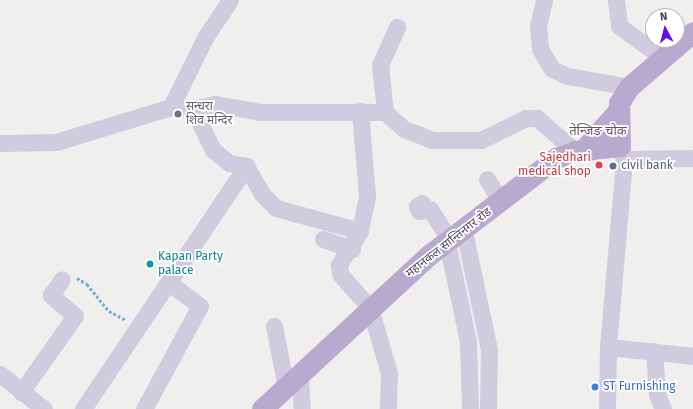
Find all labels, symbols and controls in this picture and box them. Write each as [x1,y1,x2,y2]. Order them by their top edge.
north arrow [645,8,685,48]
text: N [659,10,668,23]
place label: सन्धरा शिव मन्दिर [186,100,232,128]
marker: सन्धरा शिव मन्दिर [173,109,183,119]
district label: तेन्जिङ चोक [569,123,627,139]
place label: Sajedhari medical shop [518,151,591,179]
place label: civil bank [621,159,673,173]
marker: Sajedhari medical shop [594,160,604,170]
marker: civil bank [608,161,618,171]
street label: महानकल सान्तिनगर रोड [403,205,495,281]
place label: Kapan Party palace [158,250,223,278]
marker: Kapan Party palace [145,259,155,269]
place label: ST Furnishing [603,380,675,394]
marker: ST Furnishing [590,382,600,392]

